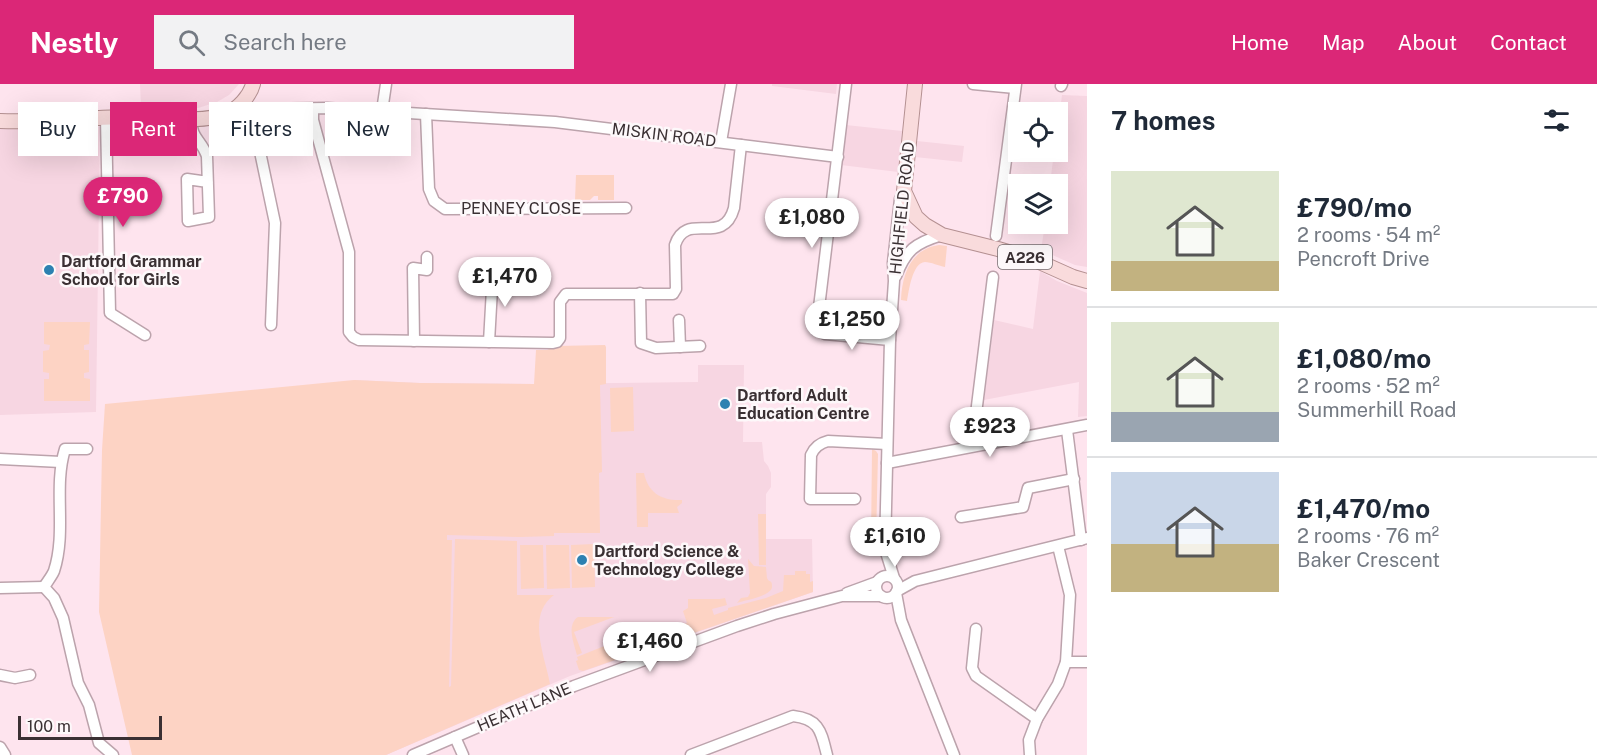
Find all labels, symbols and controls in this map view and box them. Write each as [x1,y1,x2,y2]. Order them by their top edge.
search box [154,15,574,69]
text: Nestly [30,26,118,59]
icon: search [175,26,208,59]
text: Search here [223,29,347,55]
text: Home [1231,30,1289,55]
text: Map [1322,30,1365,55]
text: About [1398,30,1457,55]
text: Contact [1490,30,1567,55]
chip: Buy [18,102,98,156]
chip: Rent [110,102,197,156]
chip: Filters [209,102,313,156]
chip: New [325,102,411,156]
map controls [1008,102,1068,234]
button: locate [1008,102,1068,162]
icon: filters [1540,104,1573,137]
text: 7 homes [1111,105,1215,136]
street label: MISKIN ROAD [611,119,717,151]
street label: HIGHFIELD ROAD [886,141,918,275]
button: layers [1008,174,1068,234]
pin: £790 [87,177,159,228]
text: £790 [97,184,149,208]
text: £790/mo [1297,192,1412,223]
icon: home [1159,195,1231,267]
pin: £1,080 [763,198,861,249]
street label: PENNEY CLOSE [461,199,581,218]
text: £1,080 [779,205,845,229]
text: 2 rooms · 54 m² [1297,223,1440,247]
road number: A226 [998,245,1052,269]
text: Pencroft Drive [1297,247,1430,271]
place label: Dartford Grammar School for Girls [61,252,202,289]
pin: £1,470 [456,257,554,308]
marker: Dartford Grammar School for Girls [42,263,56,277]
text: £1,470 [472,264,538,288]
pin: £1,250 [803,300,901,351]
text: £1,250 [819,307,885,331]
text: £1,080/mo [1297,343,1431,374]
icon: home [1159,346,1231,418]
text: 2 rooms · 52 m² [1297,374,1440,398]
place label: Dartford Adult Education Centre [737,386,869,423]
marker: Dartford Adult Education Centre [718,397,732,411]
text: Summerhill Road [1297,398,1457,422]
pin: £923 [954,407,1026,458]
text: £923 [964,414,1016,438]
text: £1,470/mo [1297,493,1430,524]
icon: home [1159,496,1231,568]
pin: £1,610 [846,517,944,568]
text: £1,610 [864,524,926,548]
text: 2 rooms · 76 m² [1297,524,1439,548]
place label: Dartford Science & Technology College [594,542,744,579]
text: Baker Crescent [1297,548,1440,572]
marker: Dartford Science & Technology College [575,553,589,567]
pin: £1,460 [601,622,699,673]
text: £1,460 [617,629,683,653]
street label: HEATH LANE [474,679,574,735]
scale bar [18,713,162,740]
text: 100 m [27,717,71,736]

